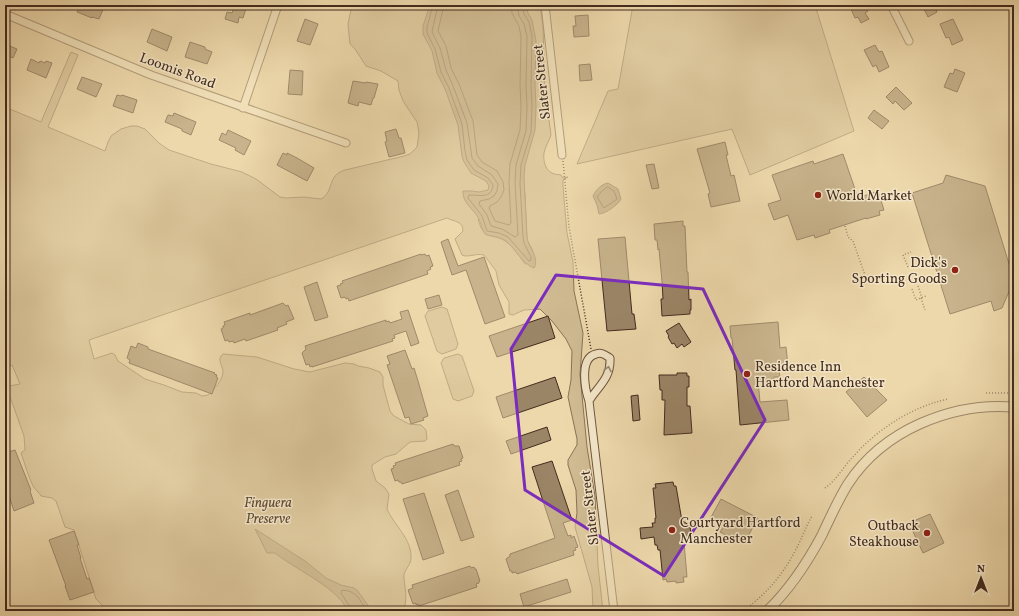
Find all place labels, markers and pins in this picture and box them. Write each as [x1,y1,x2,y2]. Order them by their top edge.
place label: World Market [826,187,912,206]
marker: World Market [813,190,823,200]
place label: Dick's Sporting Goods [851,254,947,289]
marker: Dick's Sporting Goods [950,265,960,275]
place label: Residence Inn Hartford Manchester [755,358,885,393]
marker: Residence Inn Hartford Manchester [742,369,752,379]
place label: Courtyard Hartford Manchester [680,514,801,549]
place label: Outback Steakhouse [849,517,919,552]
marker: Courtyard Hartford Manchester [667,525,677,535]
marker: Outback Steakhouse [922,528,932,538]

